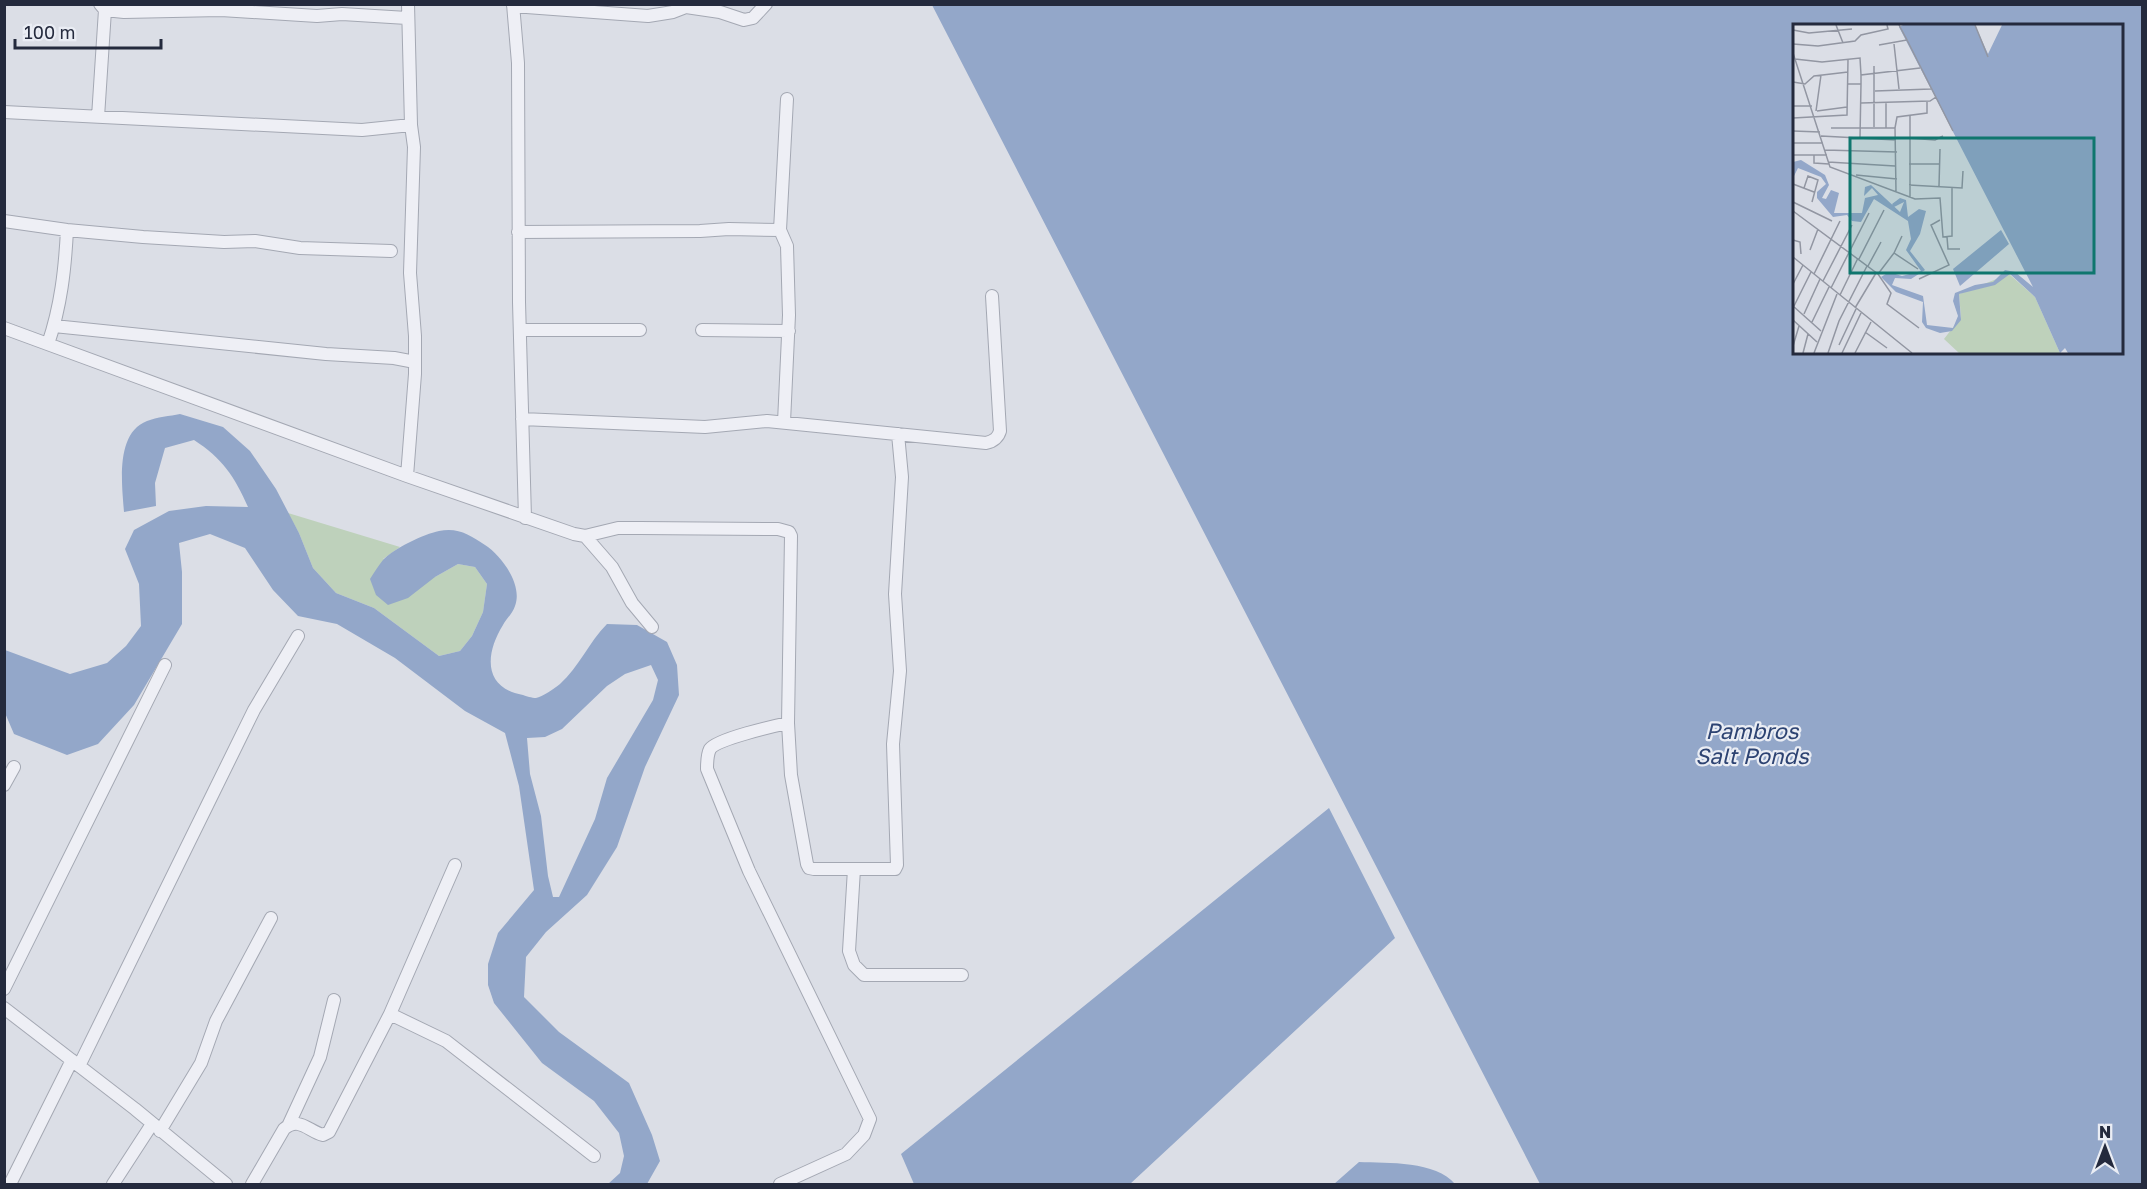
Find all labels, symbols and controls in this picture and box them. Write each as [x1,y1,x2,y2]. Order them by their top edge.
scale bar [15,12,160,50]
text: 100 m [24,21,75,43]
inset map [1793,24,2123,354]
water label: Pambros Salt Ponds [1695,717,1810,769]
north arrow [2075,1117,2135,1177]
text: N [2099,1122,2111,1142]

